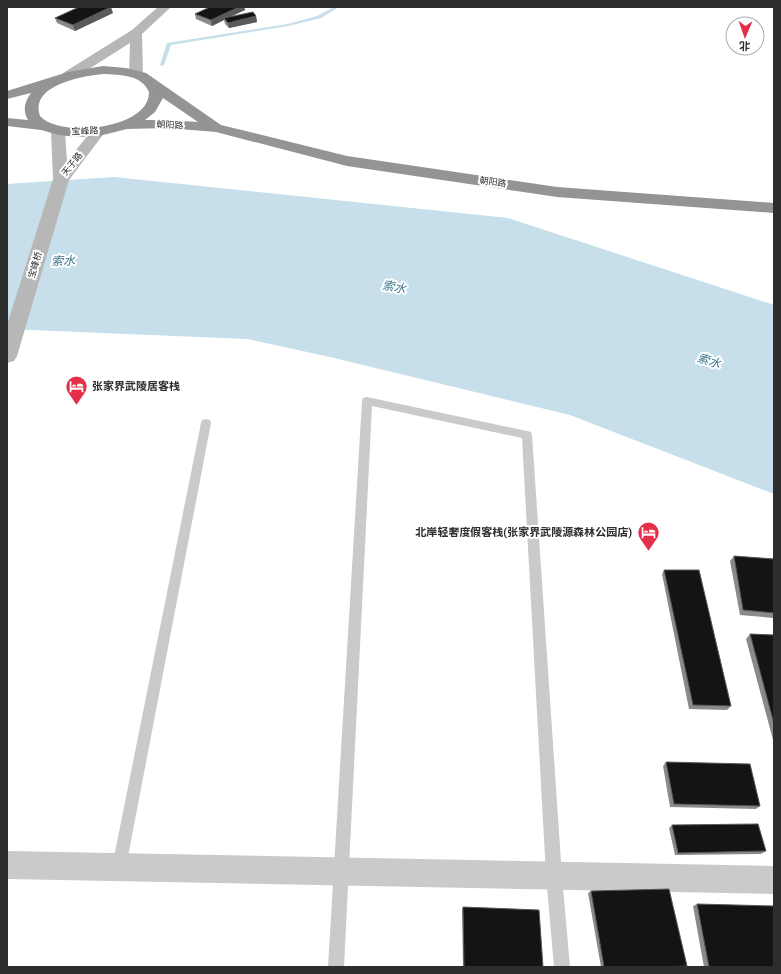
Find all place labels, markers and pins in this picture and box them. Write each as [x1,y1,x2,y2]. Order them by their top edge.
hotel icon: 张家界武陵居客栈 [64,373,90,406]
place label: 张家界武陵居客栈 [92,380,180,393]
hotel icon: 北岸轻奢度假客栈(张家界武陵源森林公园店) [635,519,661,552]
place label: 北岸轻奢度假客栈(张家界武陵源森林公园店) [415,526,632,539]

